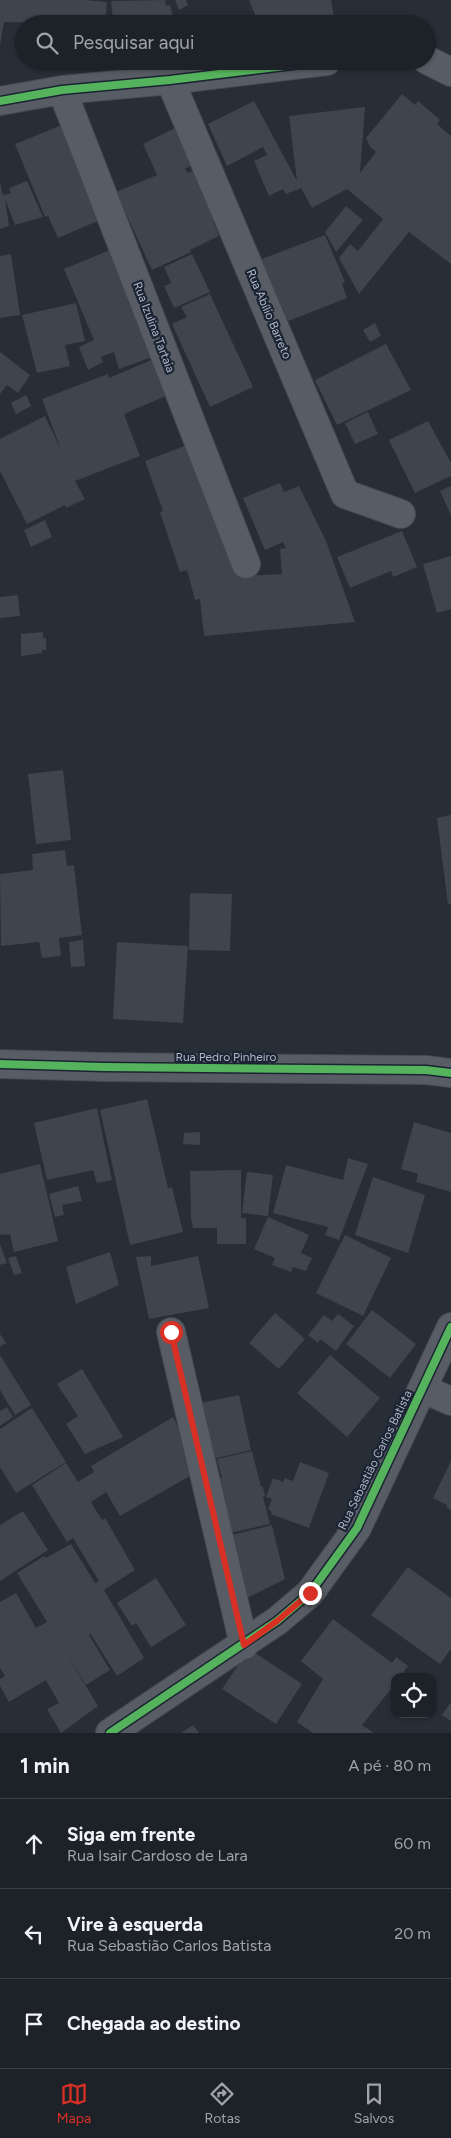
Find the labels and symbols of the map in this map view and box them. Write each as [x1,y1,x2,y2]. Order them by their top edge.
street label: Rua Abílio Barreto [244,267,294,361]
street label: Rua Izulina Tartaia [130,280,178,374]
street label: Rua Pedro Pinheiro [175,1050,277,1064]
route start [160,1321,183,1344]
street label: Rua Sebastião Carlos Batista [335,1388,415,1532]
route end [299,1582,322,1605]

